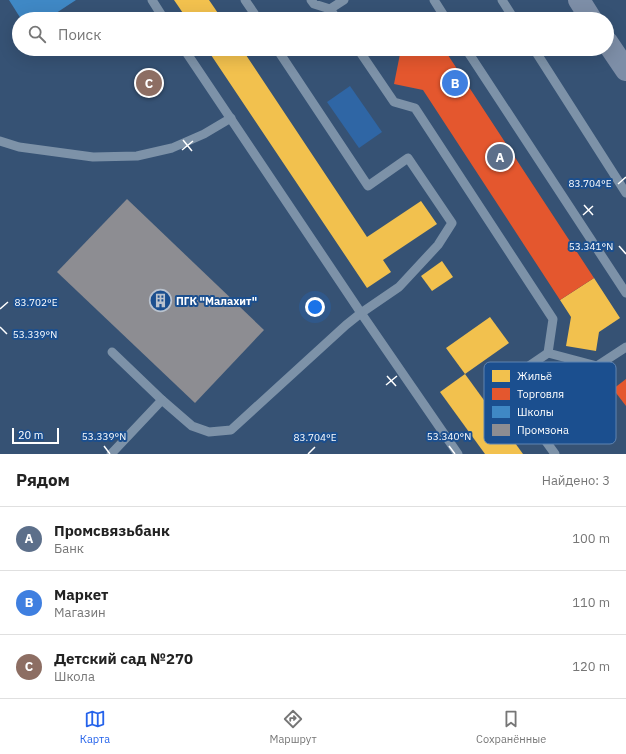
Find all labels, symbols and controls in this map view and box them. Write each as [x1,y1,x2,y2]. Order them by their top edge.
search box [12,12,614,56]
icon: search [26,23,48,45]
text: Поиск [58,25,101,44]
pin: C [136,68,162,98]
pin: B [442,68,468,98]
pin: A [487,142,513,172]
text: 83.704°E [568,177,612,190]
text: 53.341°N [569,240,613,253]
building icon: ПГК "Малахит" [148,288,174,314]
place label: ПГК "Малахит" [176,294,257,308]
text: 83.702°E [14,296,58,309]
your location [305,297,325,317]
text: 53.339°N [13,328,57,341]
legend [484,362,616,444]
text: Жильё [517,369,552,383]
text: Торговля [517,387,564,401]
text: Школы [517,405,554,419]
text: Промзона [517,423,569,437]
scale bar [12,426,59,445]
text: 20 m [18,428,43,442]
text: 53.339°N [82,430,126,443]
text: 53.340°N [427,430,471,443]
text: 83.704°E [293,431,337,444]
text: Рядом [16,469,70,491]
text: Найдено: 3 [542,472,610,489]
text: Промсвязьбанк [54,521,170,540]
text: A [25,530,33,547]
text: 100 m [572,530,610,547]
text: Банк [54,540,84,557]
text: Маркет [54,585,108,604]
text: B [25,594,33,611]
text: 110 m [572,594,610,611]
text: Магазин [54,604,106,621]
text: Детский сад №270 [54,649,193,668]
text: C [25,658,33,675]
text: 120 m [572,658,610,675]
text: Школа [54,668,95,685]
tab: Карта [80,708,110,746]
tab: Маршрут [270,708,317,746]
tab: Сохранённые [476,708,546,746]

